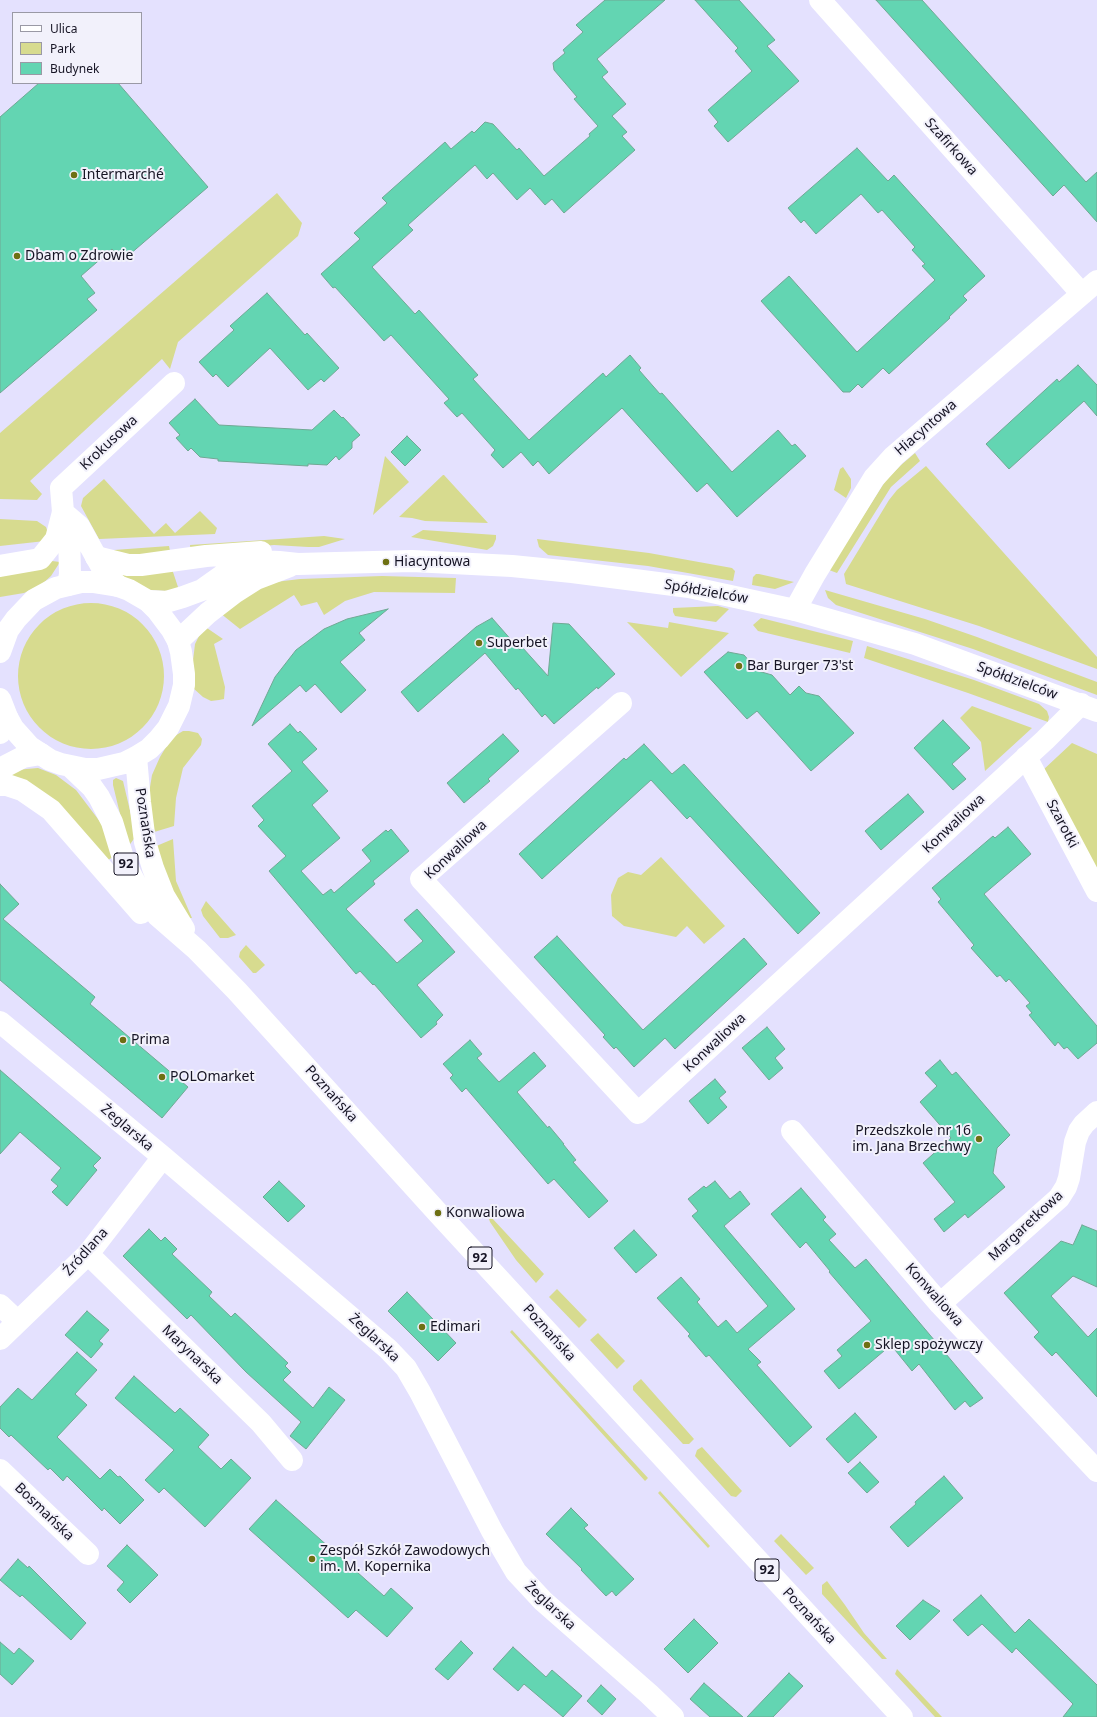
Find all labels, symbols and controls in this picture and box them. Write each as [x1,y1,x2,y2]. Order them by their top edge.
legend [12,12,142,84]
text: Ulica [50,20,77,37]
text: Park [50,40,75,57]
text: Budynek [50,60,99,77]
street label: Szafirkowa [921,115,981,179]
place label: Intermarché [82,167,164,183]
marker: Intermarché [69,170,79,180]
place label: Dbam o Zdrowie [25,248,133,264]
marker: Dbam o Zdrowie [12,251,22,261]
street label: Hiacyntowa [892,397,960,459]
street label: Krokusowa [77,412,141,474]
place label: Hiacyntowa [394,554,470,570]
marker: Hiacyntowa [381,557,391,567]
street label: Spółdzielców [663,576,749,608]
place label: Superbet [487,635,547,651]
marker: Superbet [474,638,484,648]
place label: Bar Burger 73'st [747,658,853,674]
street label: Spółdzielców [974,659,1060,703]
marker: Bar Burger 73'st [734,661,744,671]
street label: Poznańska [131,787,159,859]
street label: Konwaliowa [919,791,989,857]
street label: Szarotki [1042,797,1082,851]
street label: Konwaliowa [421,817,491,883]
road number: 92 [114,853,138,875]
street label: Konwaliowa [680,1010,750,1076]
place label: Prima [131,1032,170,1048]
marker: Prima [118,1035,128,1045]
street label: Poznańska [301,1062,361,1126]
place label: POLOmarket [170,1069,255,1085]
marker: POLOmarket [157,1072,167,1082]
street label: Żeglarska [97,1101,157,1155]
place label: Przedszkole nr 16 im. Jana Brzechwy [852,1123,971,1156]
marker: Przedszkole nr 16 im. Jana Brzechwy [974,1134,984,1144]
street label: Margaretkowa [985,1187,1067,1265]
place label: Konwaliowa [446,1205,525,1221]
marker: Konwaliowa [433,1208,443,1218]
street label: Źródlana [60,1225,112,1279]
road number: 92 [468,1247,492,1269]
street label: Konwaliowa [901,1260,967,1330]
street label: Poznańska [519,1301,579,1365]
street label: Żeglarska [345,1310,403,1366]
place label: Edimari [430,1319,480,1335]
street label: Marynarska [158,1322,226,1388]
marker: Edimari [417,1322,427,1332]
place label: Sklep spożywczy [875,1337,983,1353]
marker: Sklep spożywczy [862,1340,872,1350]
street label: Bosmańska [11,1480,77,1544]
place label: Zespół Szkół Zawodowych im. M. Kopernika [320,1543,490,1576]
marker: Zespół Szkół Zawodowych im. M. Kopernika [307,1554,317,1564]
road number: 92 [755,1559,779,1581]
street label: Żeglarska [521,1578,579,1634]
street label: Poznańska [779,1584,839,1648]

